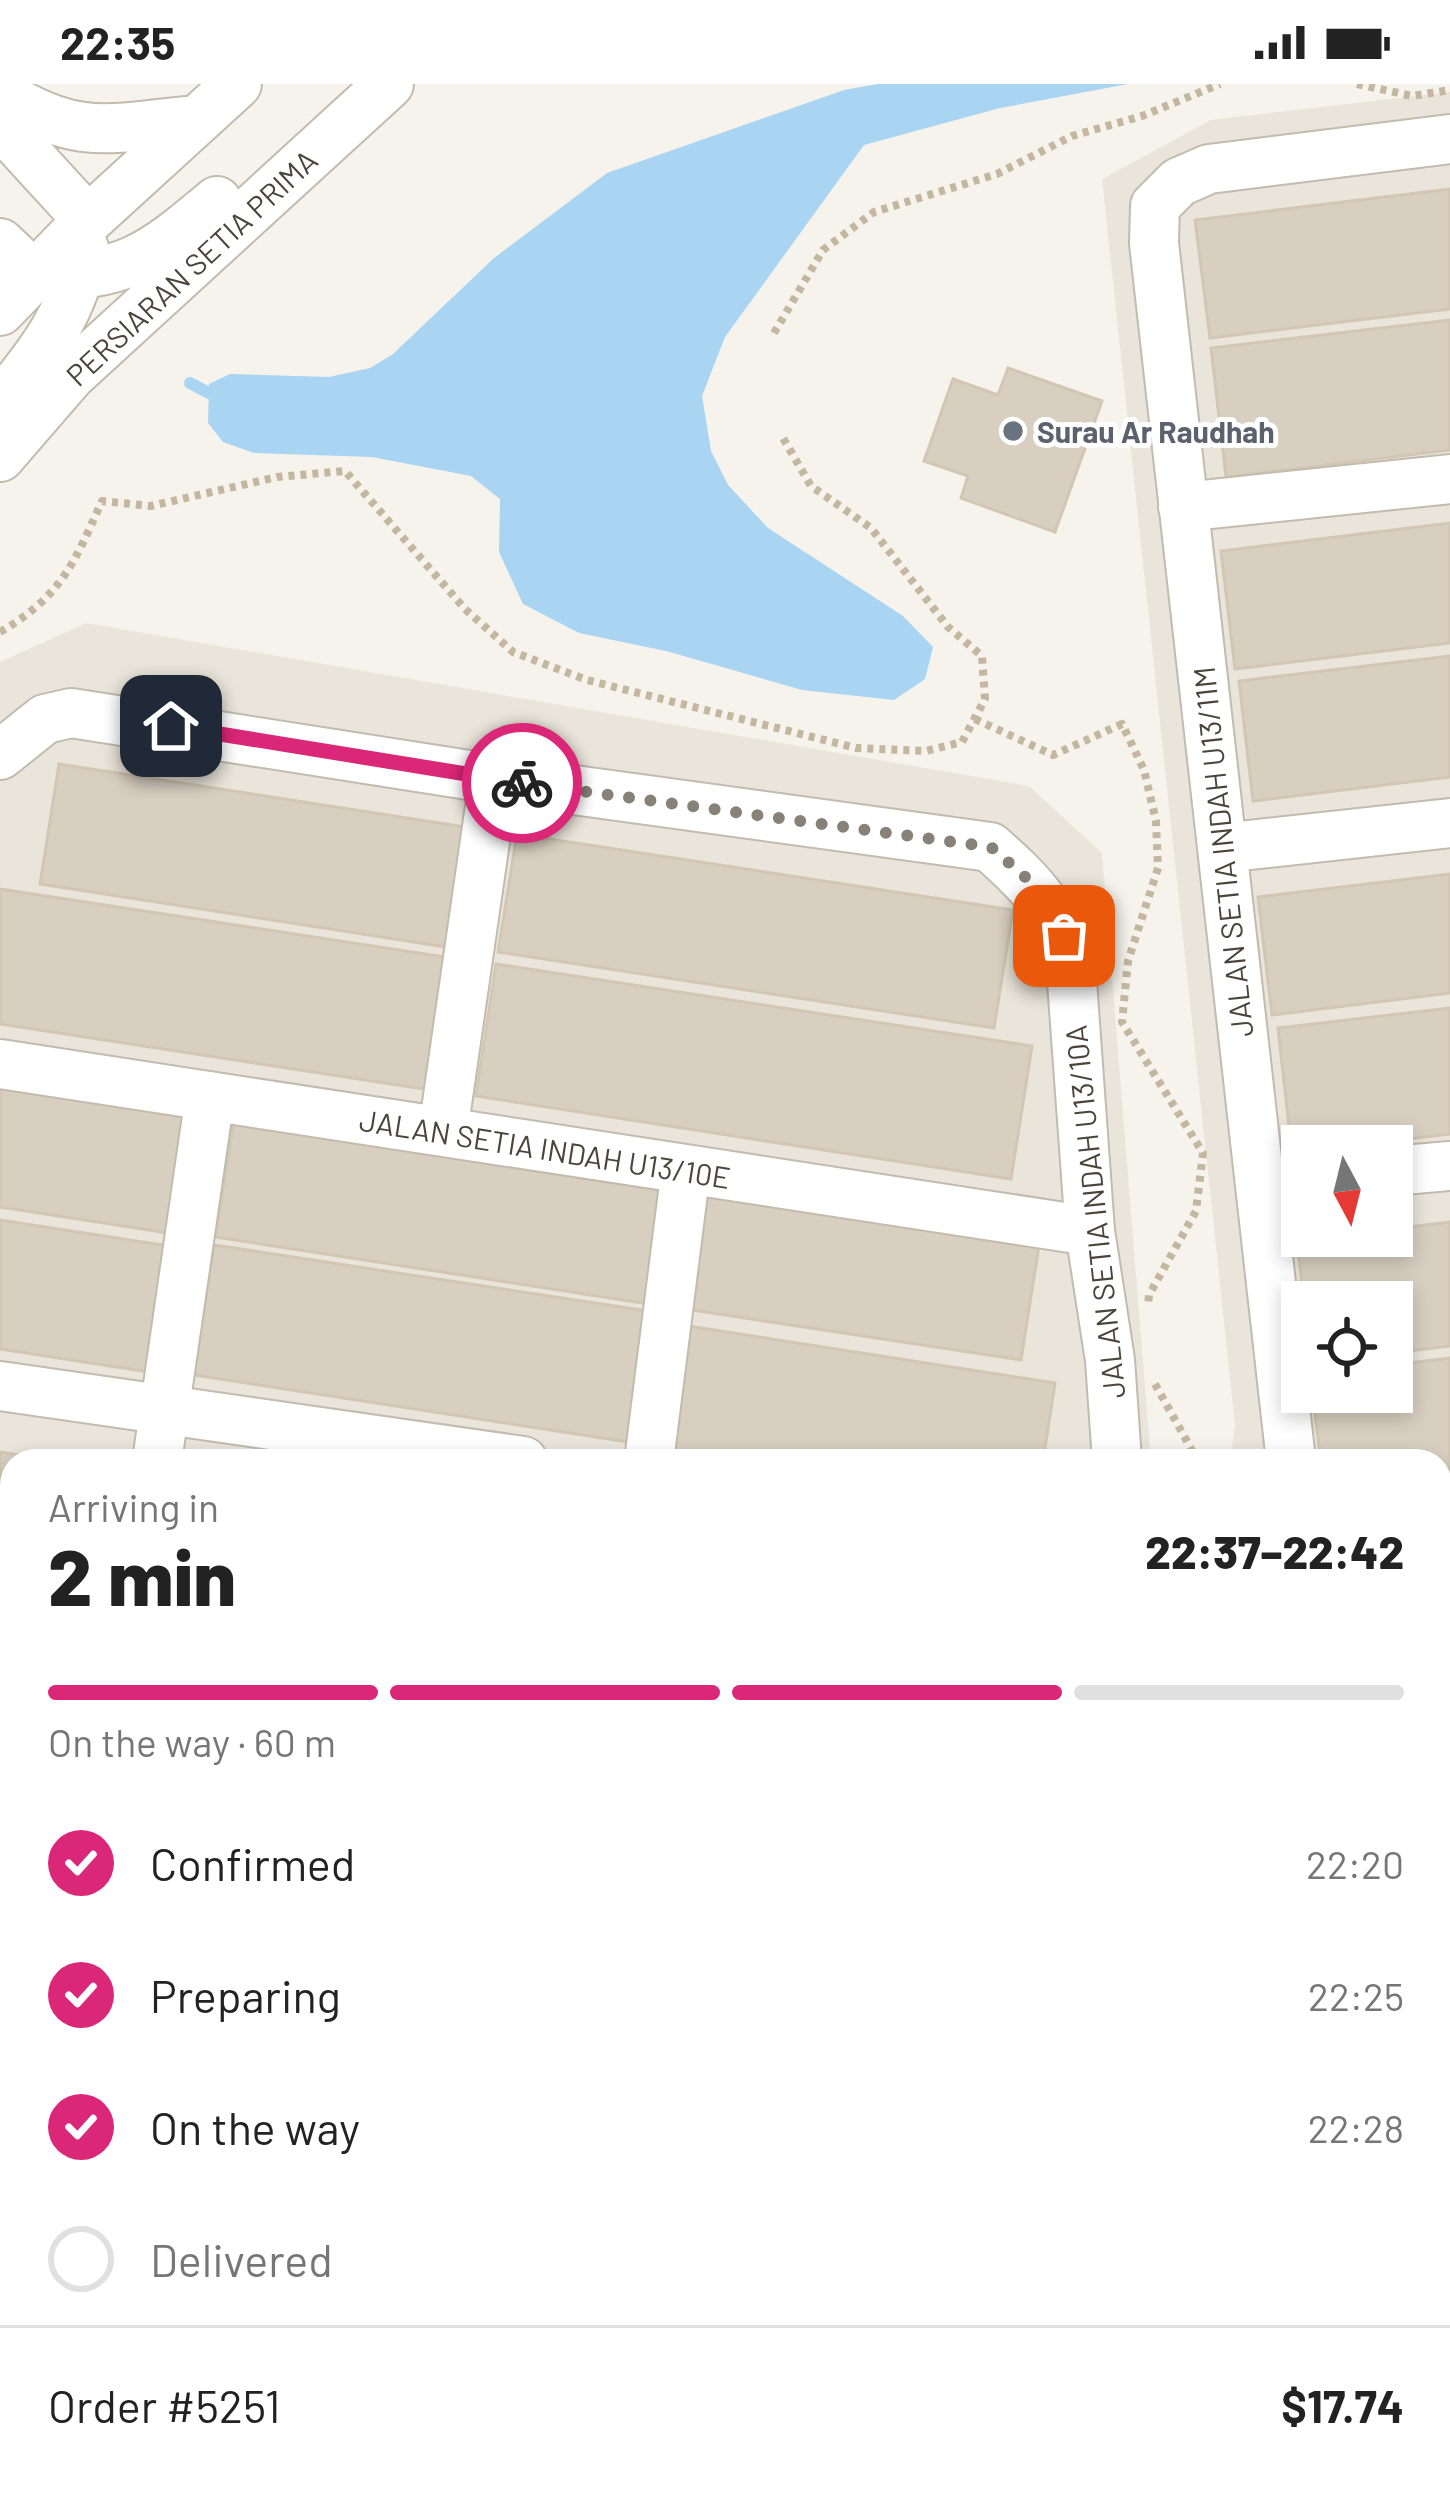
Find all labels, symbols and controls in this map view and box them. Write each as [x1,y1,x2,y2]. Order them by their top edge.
text: 22:35 [60,15,175,69]
street label: PERSIARAN SETIA PRIMA [58,141,324,393]
place label: Surau Ar Raudhah [1037,413,1275,449]
marker: Surau Ar Raudhah [1000,418,1026,444]
street label: JALAN SETIA INDAH U13/11M [1185,665,1259,1039]
pin [120,675,222,777]
icon: home [138,693,204,759]
courier [462,723,582,843]
icon: bike [489,750,555,816]
pin [1013,885,1115,987]
icon: bag [1031,903,1097,969]
street label: JALAN SETIA INDAH U13/10A [1056,1024,1132,1400]
street label: JALAN SETIA INDAH U13/10E [357,1101,733,1195]
north arrow [1281,1125,1413,1257]
map controls [1281,1125,1413,1413]
button: locate [1281,1281,1413,1413]
text: Arriving in [48,1483,219,1530]
text: 22:37–22:42 [1145,1524,1404,1578]
text: 2 min [48,1528,236,1622]
text: On the way · 60 m [48,1718,336,1765]
icon: check [48,1830,114,1896]
text: Confirmed [150,1836,355,1890]
text: 22:20 [1306,1840,1404,1887]
icon: check [48,1962,114,2028]
text: Preparing [150,1968,341,2022]
text: 22:25 [1308,1972,1404,2019]
icon: check [48,2094,114,2160]
text: On the way [150,2100,360,2154]
text: 22:28 [1308,2104,1404,2151]
text: Delivered [150,2232,333,2286]
text: Order #5251 [48,2378,281,2432]
text: $17.74 [1281,2378,1404,2432]

